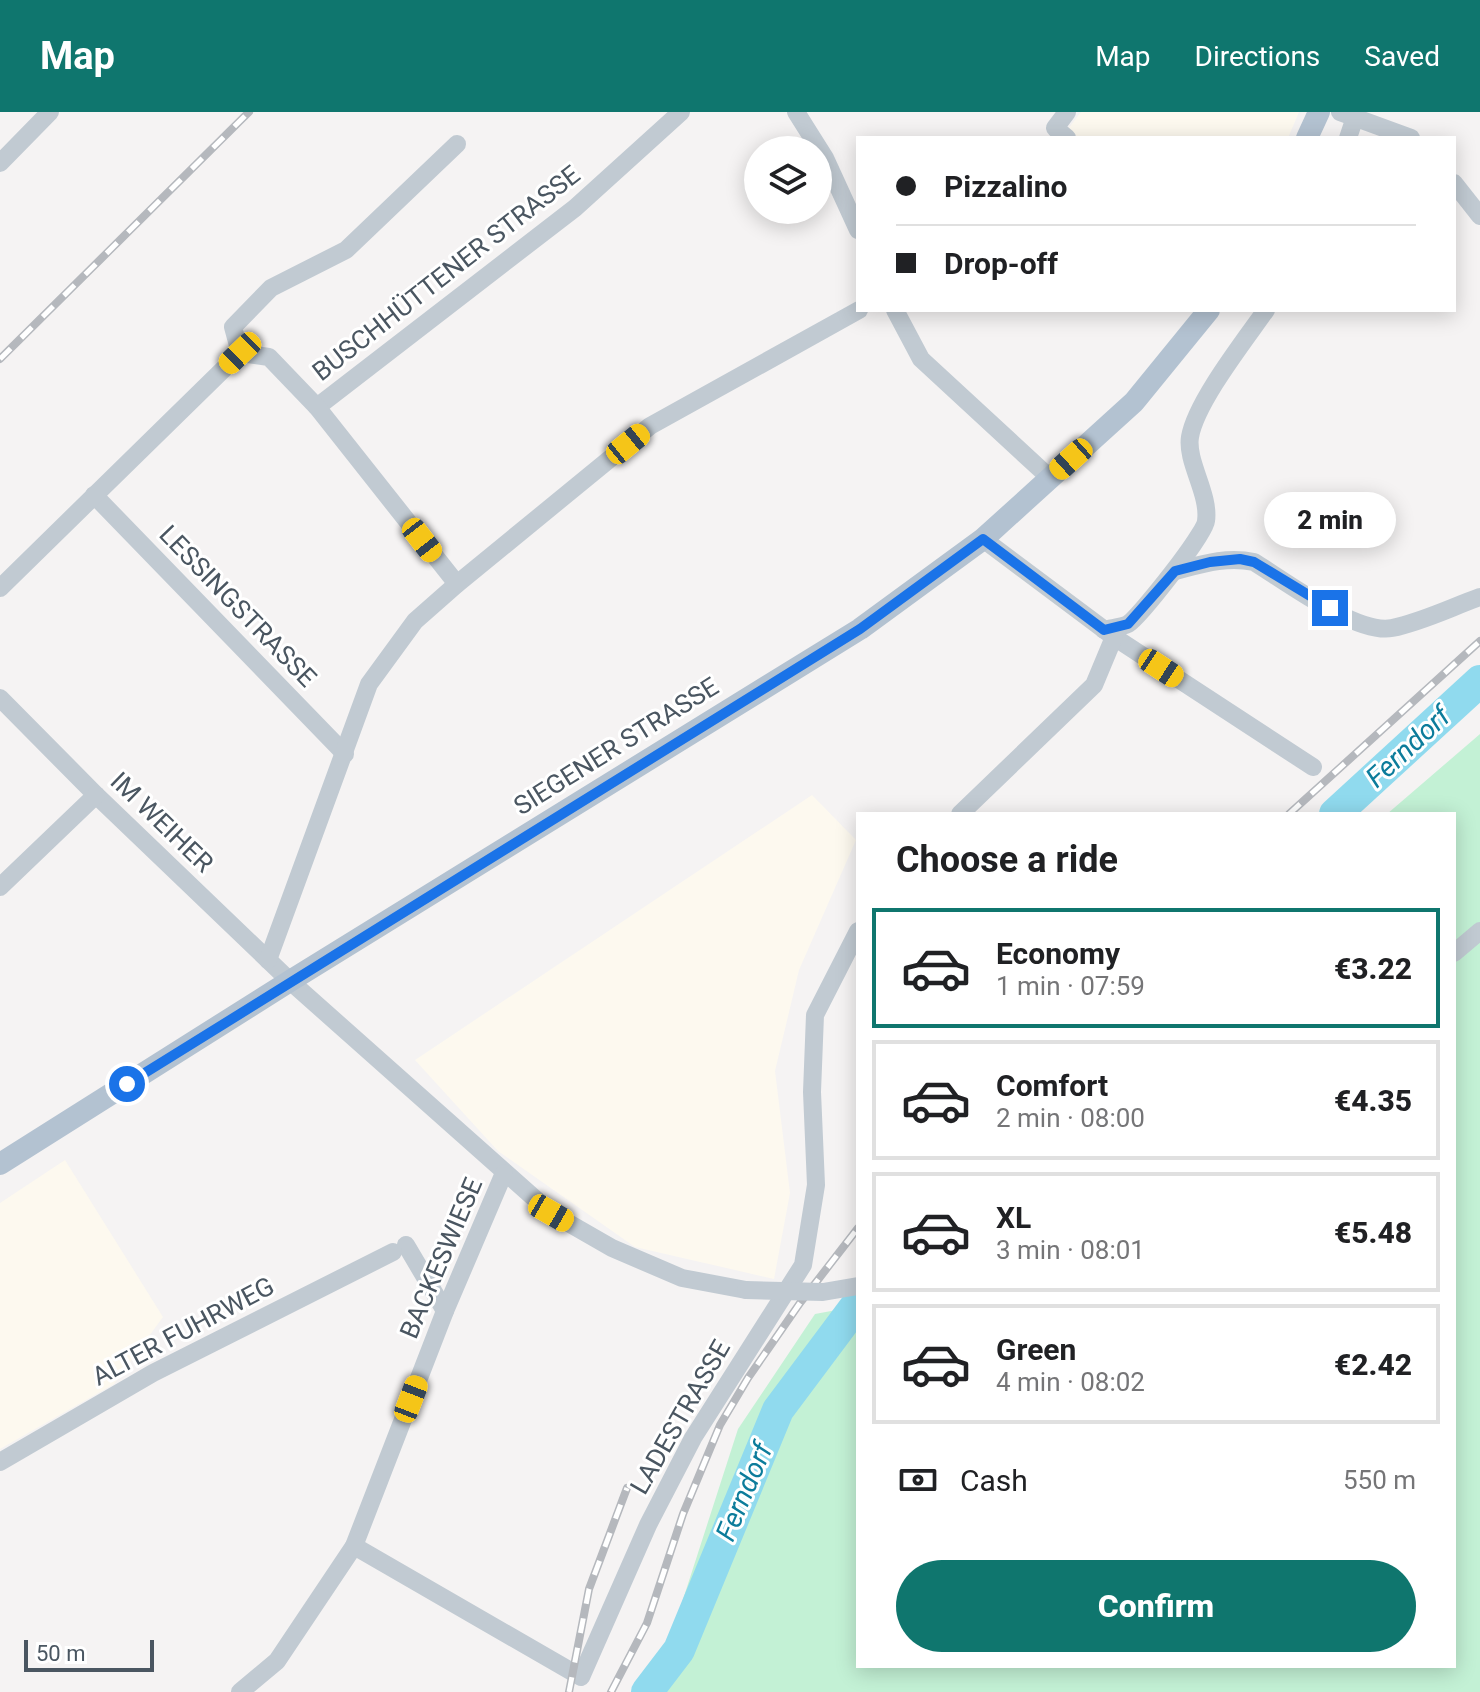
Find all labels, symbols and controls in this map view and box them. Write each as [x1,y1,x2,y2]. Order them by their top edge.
text: Map [40,34,115,78]
text: Map [1095,40,1151,73]
text: Directions [1195,40,1320,73]
text: Saved [1364,40,1440,73]
map controls [744,136,832,224]
button: layers [744,136,832,224]
street label: BUSCHHÜTTENER STRASSE [306,159,586,387]
text: Pizzalino [944,169,1068,204]
text: Drop-off [944,246,1058,281]
car [214,328,266,378]
car [602,420,654,468]
car [1045,434,1097,484]
callout: 2 min [1264,492,1396,548]
text: 2 min [1297,505,1363,535]
car [398,514,446,566]
street label: LESSINGSTRASSE [153,519,323,693]
route end [1312,590,1348,626]
car [1134,645,1188,691]
street label: SIEGENER STRASSE [508,671,724,821]
water label: Ferndorf [1359,698,1459,794]
street label: IM WEIHER [105,766,219,878]
text: Choose a ride [896,839,1118,881]
icon: car [900,932,972,1004]
text: Economy [996,936,1120,971]
text: €3.22 [1334,951,1412,986]
text: 1 min · 07:59 [996,971,1145,1001]
icon: car [900,1064,972,1136]
route start [109,1066,145,1102]
text: Comfort [996,1068,1108,1103]
text: €4.35 [1334,1083,1412,1118]
text: 2 min · 08:00 [996,1103,1145,1133]
street label: BACKESWIESE [394,1173,488,1343]
car [524,1191,578,1235]
icon: car [900,1196,972,1268]
text: XL [996,1200,1031,1235]
text: €5.48 [1334,1215,1412,1250]
text: 3 min · 08:01 [996,1235,1145,1265]
street label: ALTER FUHRWEG [87,1270,279,1392]
icon: car [900,1328,972,1400]
text: Green [996,1332,1076,1367]
street label: LADESTRASSE [624,1335,736,1499]
text: €2.42 [1334,1347,1412,1382]
text: 4 min · 08:02 [996,1367,1145,1397]
car [391,1372,431,1426]
water label: Ferndorf [709,1436,780,1546]
icon: cash [896,1458,940,1502]
text: Cash [960,1463,1028,1498]
text: 550 m [1343,1465,1416,1495]
button: Confirm [896,1560,1416,1652]
scale bar [24,1636,154,1672]
text: 50 m [36,1641,85,1666]

